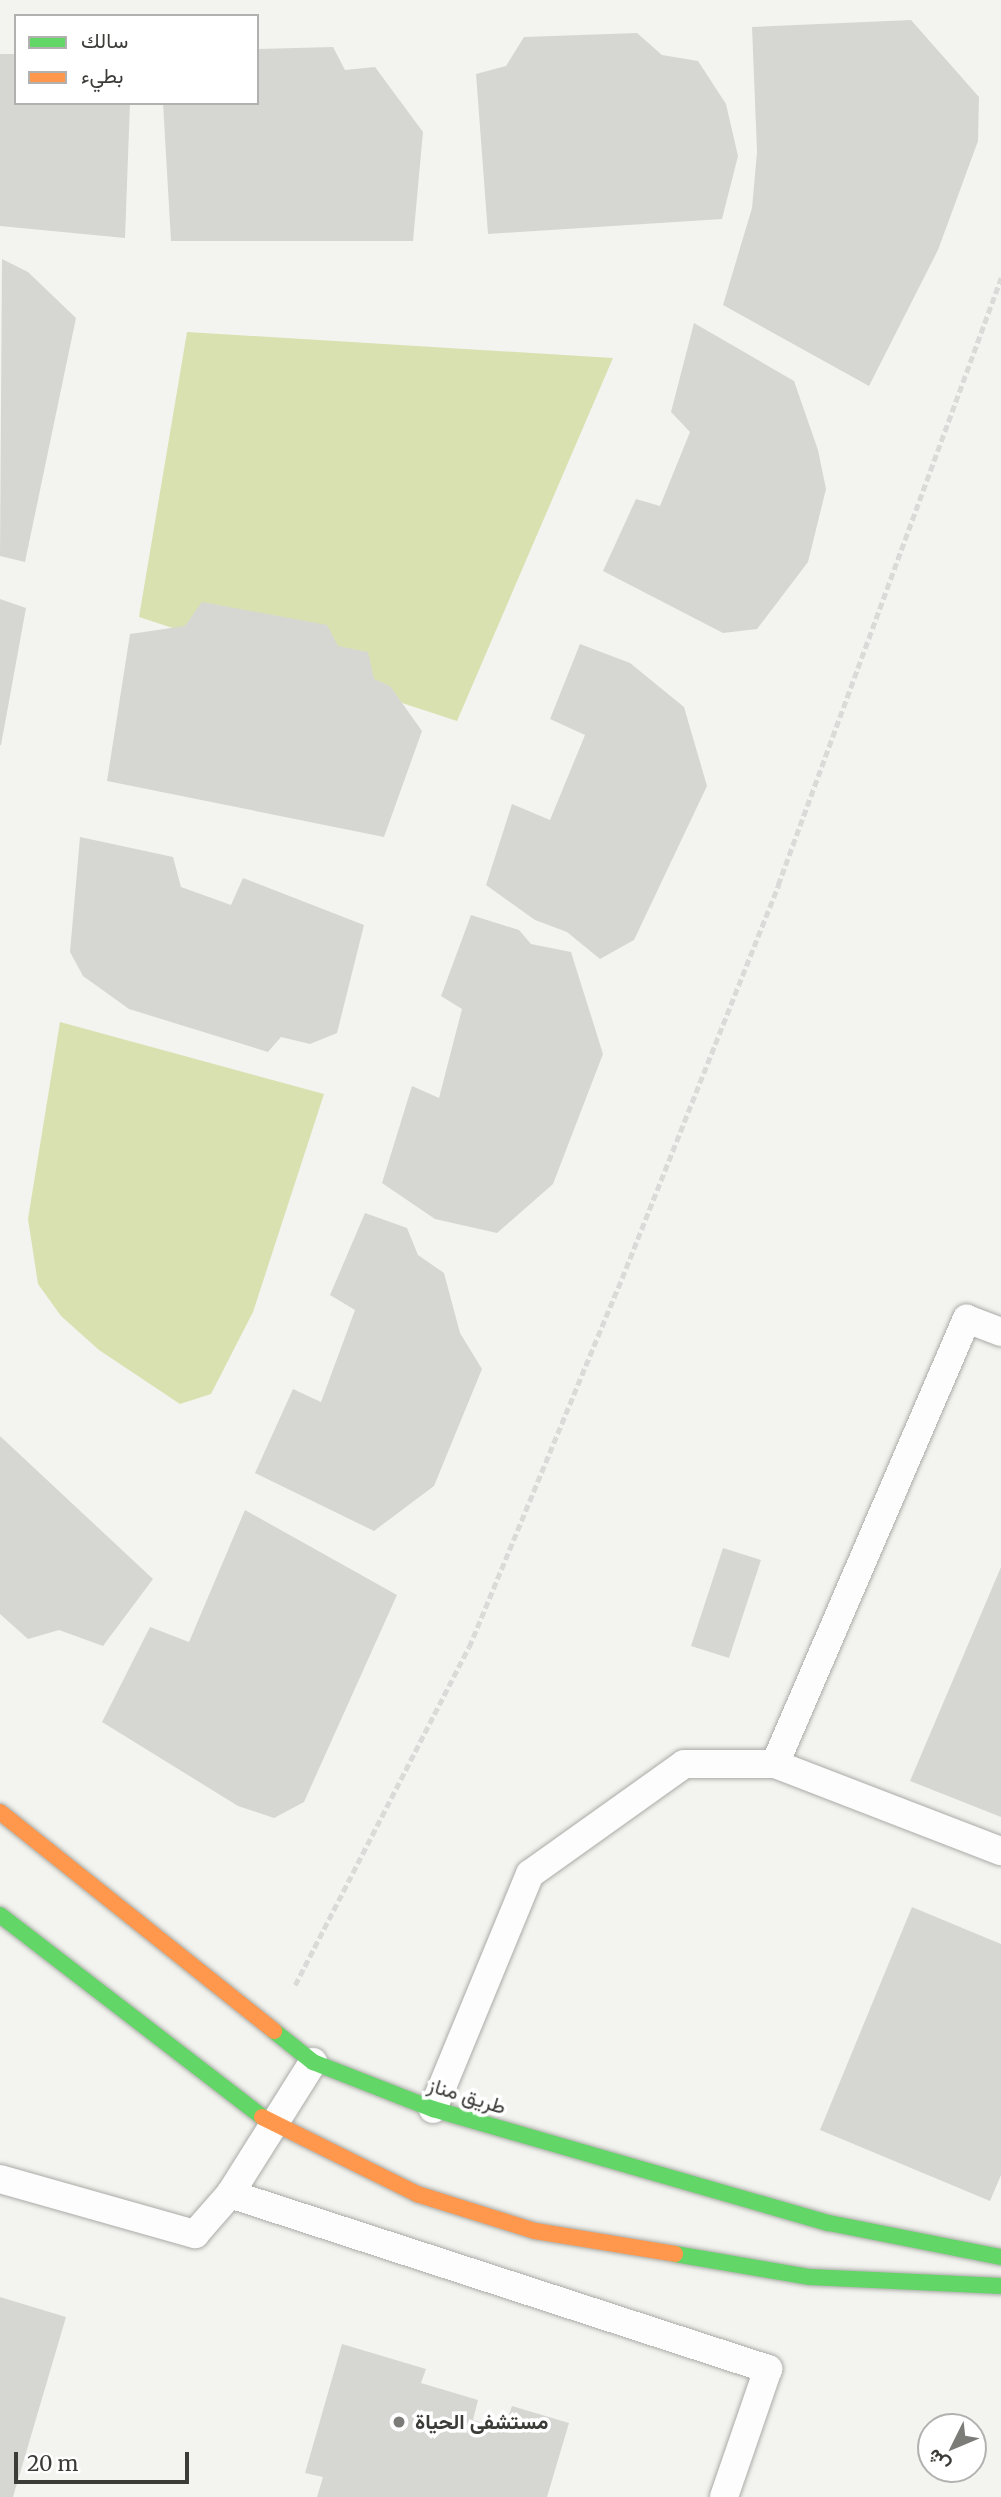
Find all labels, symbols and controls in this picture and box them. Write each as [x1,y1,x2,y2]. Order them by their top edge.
legend [14,14,259,105]
text: سالك [81,27,128,54]
text: بطيء [81,62,124,89]
street label: طريق مناز [425,2072,509,2120]
place label: مستشفى الحياة [415,2409,548,2435]
marker: مستشفى الحياة [389,2412,409,2432]
north arrow [917,2413,987,2483]
scale bar [18,2438,192,2482]
text: ش [922,2444,955,2477]
text: 20 m [27,2450,78,2477]

